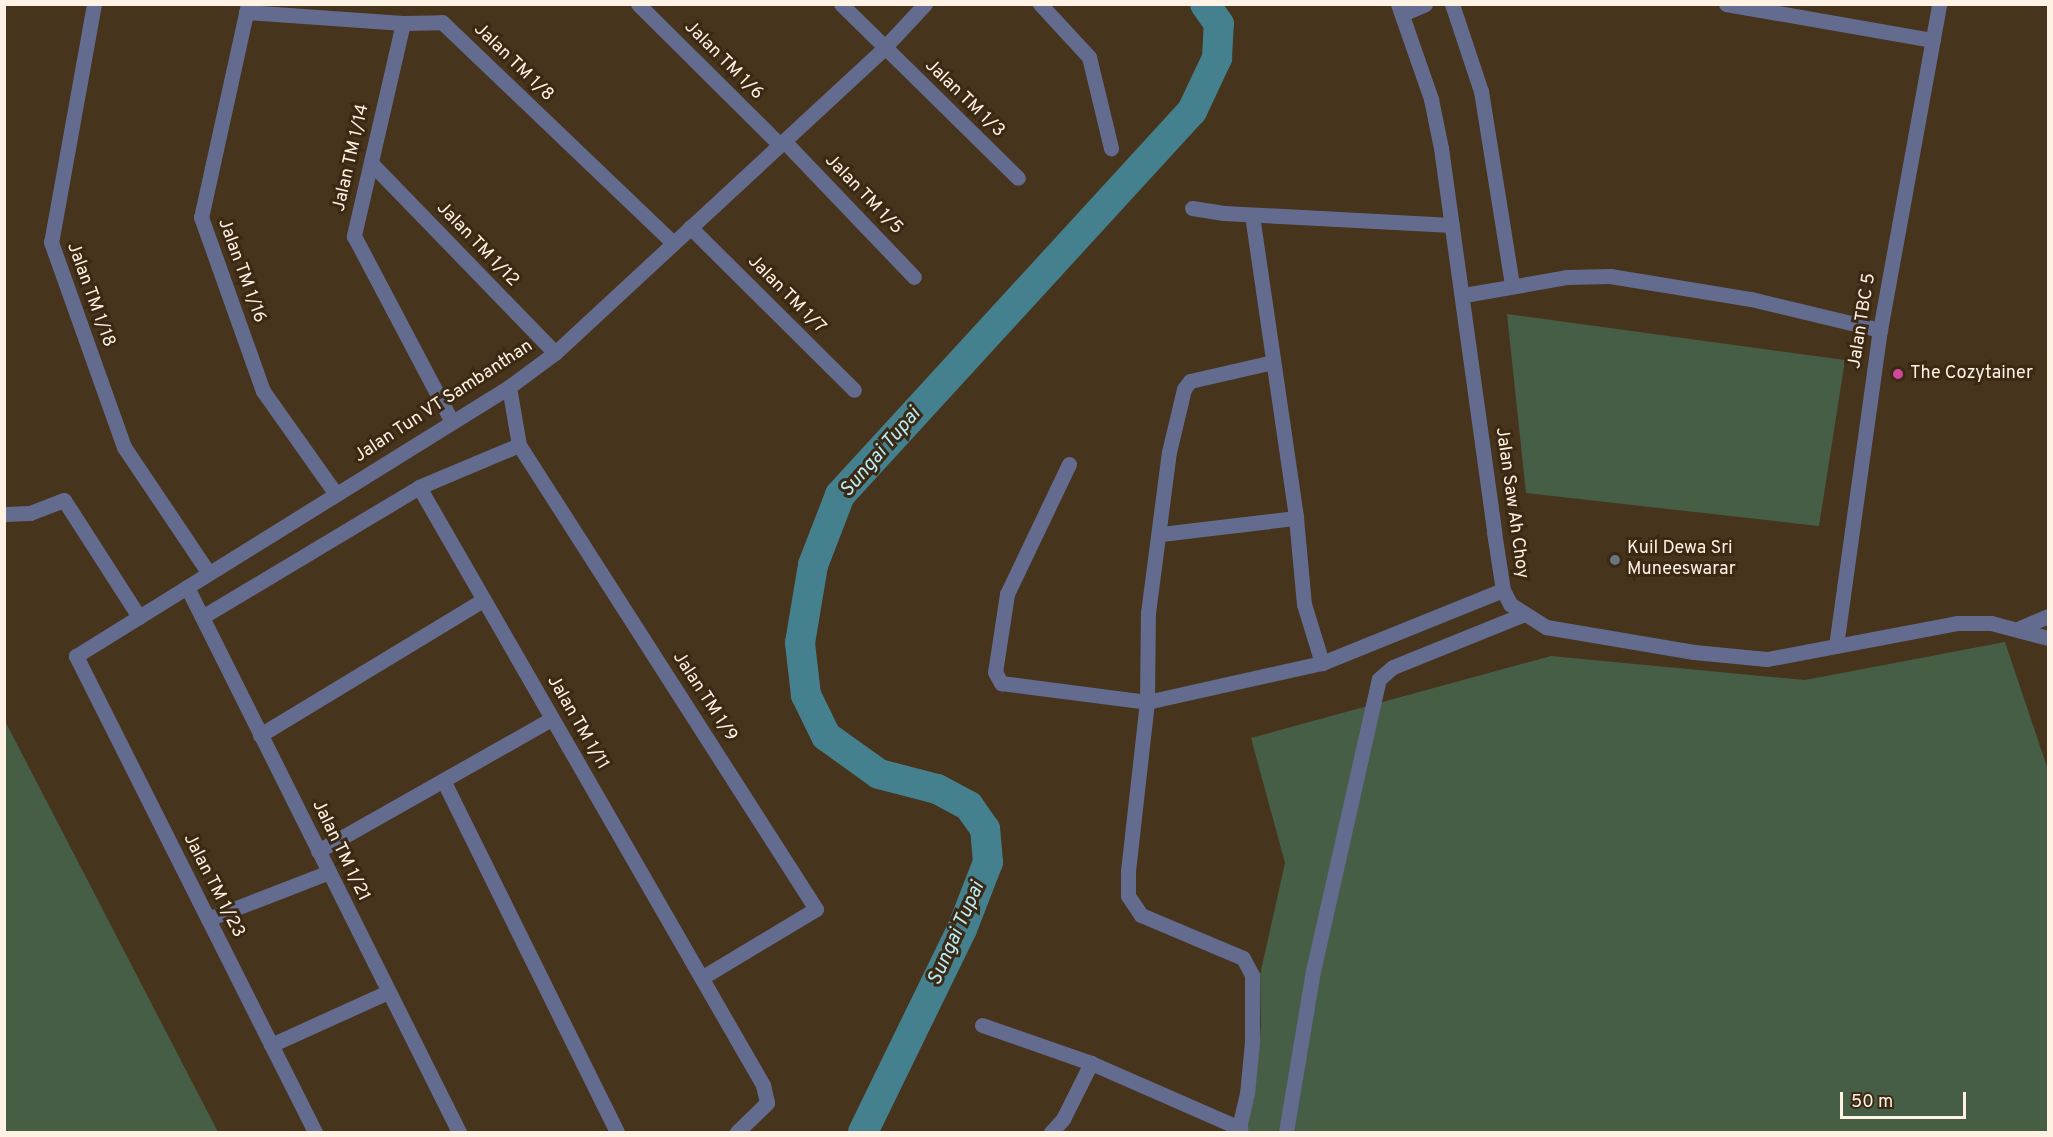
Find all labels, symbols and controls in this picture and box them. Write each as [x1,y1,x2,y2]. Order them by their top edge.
street label: Jalan TM 1/6 [679,17,767,105]
street label: Jalan TM 1/8 [468,19,558,107]
street label: Jalan TM 1/3 [919,55,1009,143]
street label: Jalan TM 1/14 [329,102,375,214]
street label: Jalan TM 1/5 [819,150,907,240]
street label: Jalan TM 1/12 [431,198,523,292]
street label: Jalan TM 1/16 [212,216,270,326]
street label: Jalan TM 1/18 [61,239,119,351]
street label: Jalan TM 1/7 [742,251,830,339]
street label: Jalan TBC 5 [1845,271,1881,371]
street label: Jalan Tun VT Sambanthan [350,336,538,468]
place label: The Cozytainer [1910,363,2033,385]
marker: The Cozytainer [1891,367,1905,381]
water label: Sungai Tupai [835,403,927,503]
street label: Jalan Saw Ah Choy [1490,426,1532,580]
place label: Kuil Dewa Sri Muneeswarar [1627,539,1736,582]
marker: Kuil Dewa Sri Muneeswarar [1608,553,1622,567]
street label: Jalan TM 1/9 [667,648,741,746]
street label: Jalan TM 1/11 [541,672,613,774]
street label: Jalan TM 1/21 [306,797,374,905]
street label: Jalan TM 1/23 [177,830,249,942]
water label: Sungai Tupai [923,878,991,990]
scale bar [1843,1080,1969,1118]
text: 50 m [1851,1091,1893,1114]

